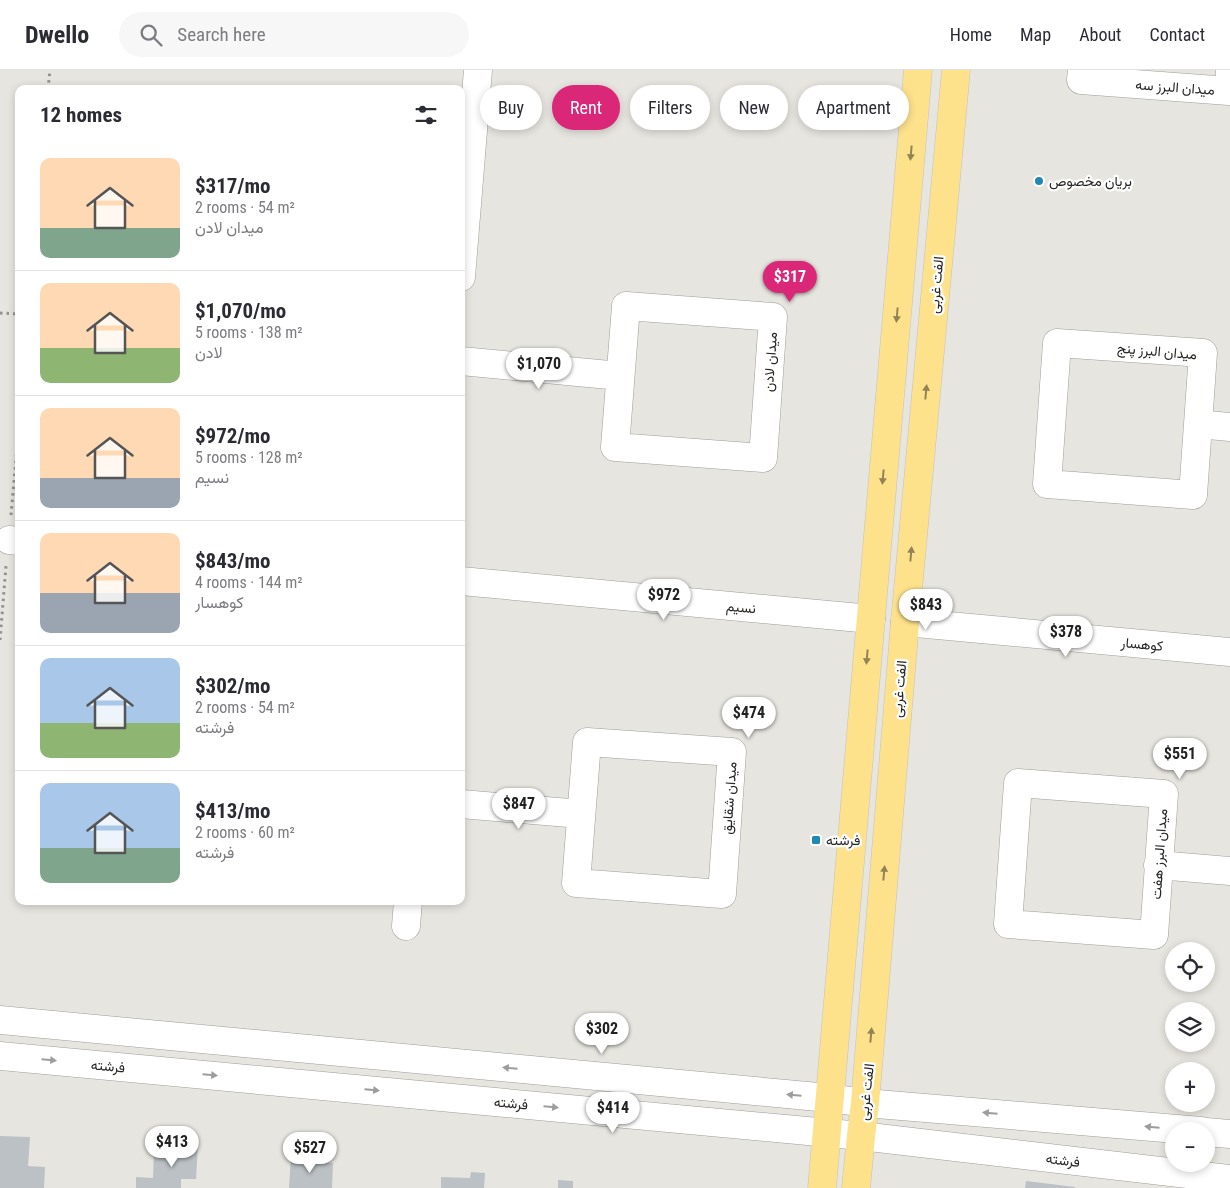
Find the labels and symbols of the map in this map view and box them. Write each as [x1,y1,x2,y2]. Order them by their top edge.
street label: میدان البرز سه [1135,76,1215,99]
one-way arrow [906,146,914,162]
place label: بریان مخصوص [1049,173,1132,190]
marker: بریان مخصوص [1033,175,1045,187]
street label: الفت غربی [926,256,947,314]
pin: $317 [760,260,820,303]
one-way arrow [893,308,901,324]
street label: میدان لادن [760,331,781,393]
street label: میدان البرز پنج [1116,340,1198,365]
pin: $1,070 [498,348,580,390]
one-way arrow [922,384,930,400]
one-way arrow [879,470,887,486]
one-way arrow [907,546,915,562]
pin: $972 [634,578,694,621]
pin: $843 [896,588,956,631]
street label: نسیم [725,598,757,617]
pin: $378 [1036,616,1096,658]
street label: کوهسار [1119,634,1164,655]
one-way arrow [863,649,871,665]
street label: الفت غربی [889,660,910,718]
pin: $474 [719,696,779,739]
pin: $551 [1150,738,1210,780]
street label: میدان شقایق [718,761,741,835]
pin: $847 [489,788,549,830]
street label: میدان البرز هفت [1148,808,1171,900]
place label: فرشته [826,832,860,849]
marker: فرشته [810,834,822,846]
one-way arrow [881,865,889,881]
pin: $302 [572,1012,632,1055]
one-way arrow [867,1027,875,1043]
one-way arrow [41,1056,57,1064]
street label: فرشته [90,1057,126,1076]
street label: الفت غربی [855,1063,878,1121]
one-way arrow [501,1064,517,1072]
one-way arrow [203,1071,219,1079]
one-way arrow [364,1086,380,1094]
one-way arrow [785,1090,801,1098]
pin: $414 [583,1092,643,1134]
street label: فرشته [493,1094,529,1113]
one-way arrow [544,1103,560,1111]
one-way arrow [982,1109,998,1117]
one-way arrow [1144,1123,1160,1131]
pin: $413 [142,1126,202,1168]
pin: $527 [280,1132,340,1174]
street label: فرشته [1045,1150,1081,1171]

